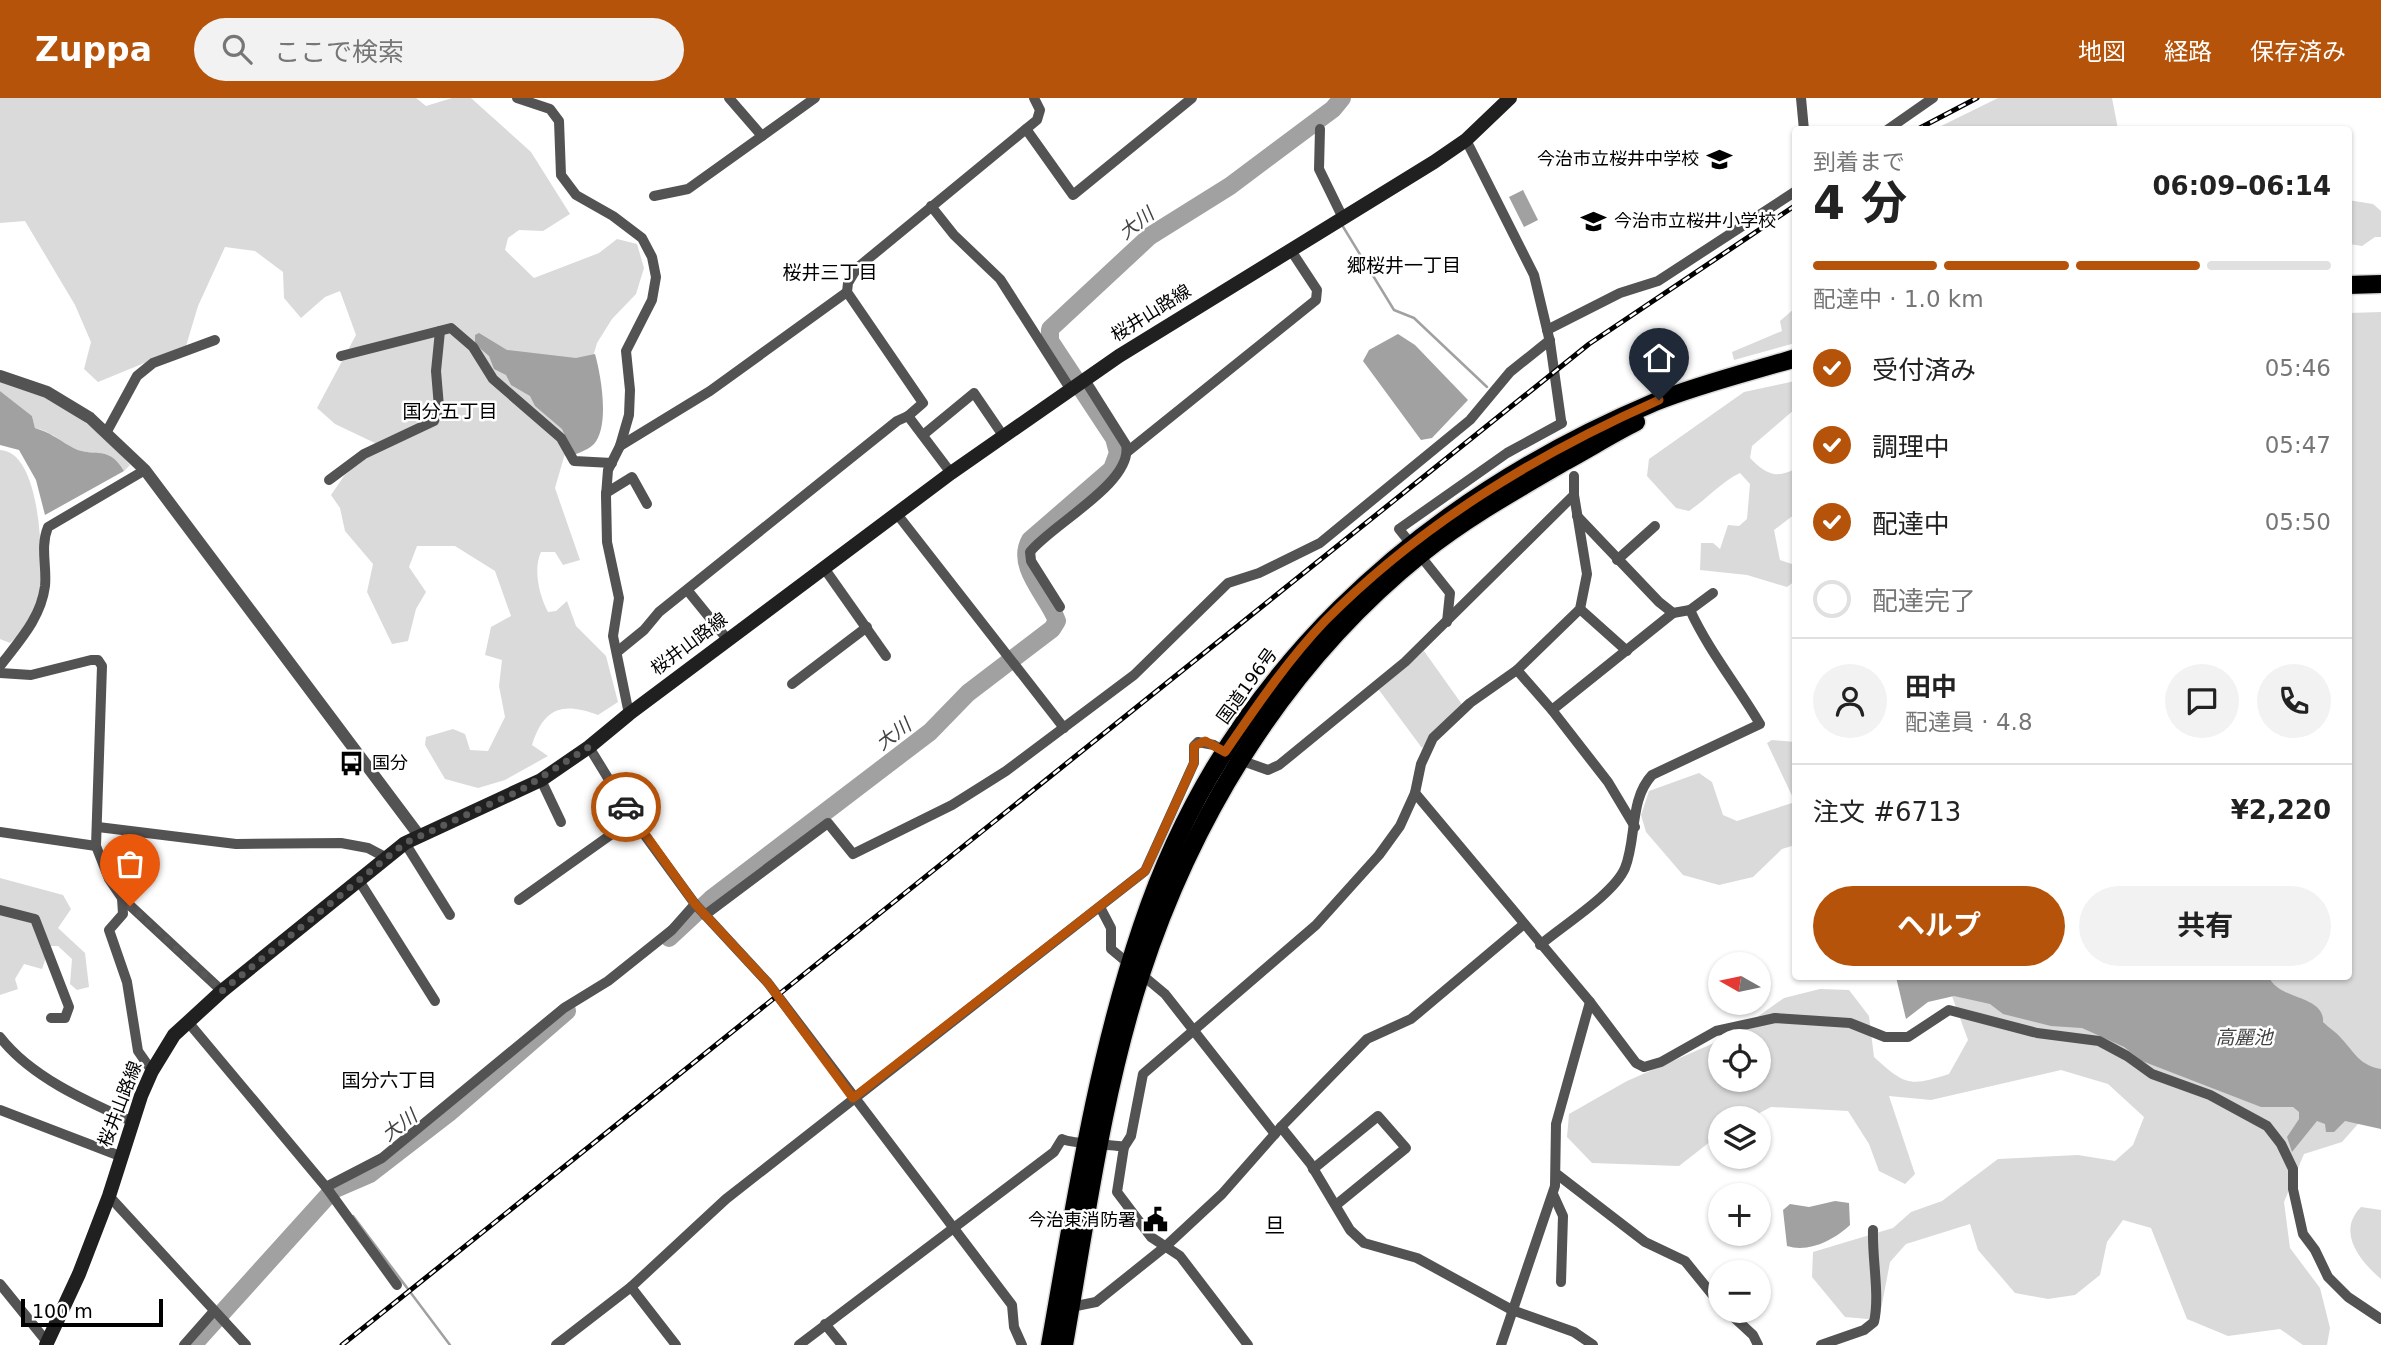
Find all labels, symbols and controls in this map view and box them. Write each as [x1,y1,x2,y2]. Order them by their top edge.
search box [194,18,684,81]
text: Zuppa [35,30,152,69]
icon: search [218,30,256,68]
text: ここで検索 [274,37,404,67]
text: 地図 [2078,38,2126,66]
text: 経路 [2164,38,2212,66]
text: 保存済み [2250,38,2346,66]
school or university icon: 今治市立桜井中学校 [1705,145,1733,173]
place label: 今治市立桜井中学校 [1537,148,1699,169]
text: 到着まで [1813,149,1905,175]
text: 06:09–06:14 [2152,171,2331,201]
text: 4 分 [1813,176,1907,230]
water label: 大川 [1114,201,1159,243]
school or university icon: 今治市立桜井小学校 [1580,207,1608,235]
place label: 今治市立桜井小学校 [1614,210,1776,231]
district label: 郷桜井一丁目 [1347,254,1461,276]
district label: 桜井三丁目 [782,261,878,283]
street label: 桜井山路線 [1107,280,1194,345]
text: 配達中 · 1.0 km [1813,286,1984,312]
pin [1629,328,1689,400]
icon: home [1640,339,1678,377]
icon: check [1813,349,1851,387]
text: 受付済み [1872,355,1976,385]
text: 05:46 [2265,355,2331,381]
district label: 国分五丁目 [402,400,498,422]
icon: check [1813,426,1851,464]
text: 調理中 [1872,432,1950,462]
text: 05:47 [2265,432,2331,458]
icon: check [1813,503,1851,541]
text: 配達中 [1872,509,1950,539]
text: 05:50 [2265,509,2331,535]
text: 配達完了 [1872,586,1976,616]
street label: 桜井山路線 [646,608,731,679]
street label: 国道196号 [1212,644,1281,728]
button: person [1813,664,1887,738]
button: chat [2165,664,2239,738]
button: phone [2257,664,2331,738]
text: 田中 [1905,672,1957,702]
text: 配達員 · 4.8 [1905,709,2033,735]
water label: 大川 [871,713,916,754]
bus stop icon: 国分 [338,749,366,777]
place label: 国分 [372,752,408,773]
courier [591,772,661,842]
icon: car [607,788,645,826]
text: ¥2,220 [2231,795,2331,825]
text: 注文 #6713 [1813,797,1961,827]
pin [100,834,160,906]
icon: bag [111,845,149,883]
button: ヘルプ [1813,886,2065,966]
button: 共有 [2079,886,2331,966]
north arrow [1708,952,1771,1015]
map controls [1708,952,1771,1323]
water label: 高麗池 [2215,1026,2274,1048]
button: locate [1708,1029,1771,1092]
street label: 桜井山路線 [94,1058,145,1150]
district label: 国分六丁目 [341,1069,437,1091]
water label: 大川 [377,1104,422,1145]
button: layers [1708,1106,1771,1169]
button: + [1708,1183,1771,1246]
public building icon: 今治東消防署 [1142,1206,1170,1234]
place label: 今治東消防署 [1028,1209,1136,1230]
district label: 旦 [1265,1214,1286,1238]
button: − [1708,1260,1771,1323]
scale bar [21,1296,163,1328]
text: 100 m [32,1300,93,1322]

